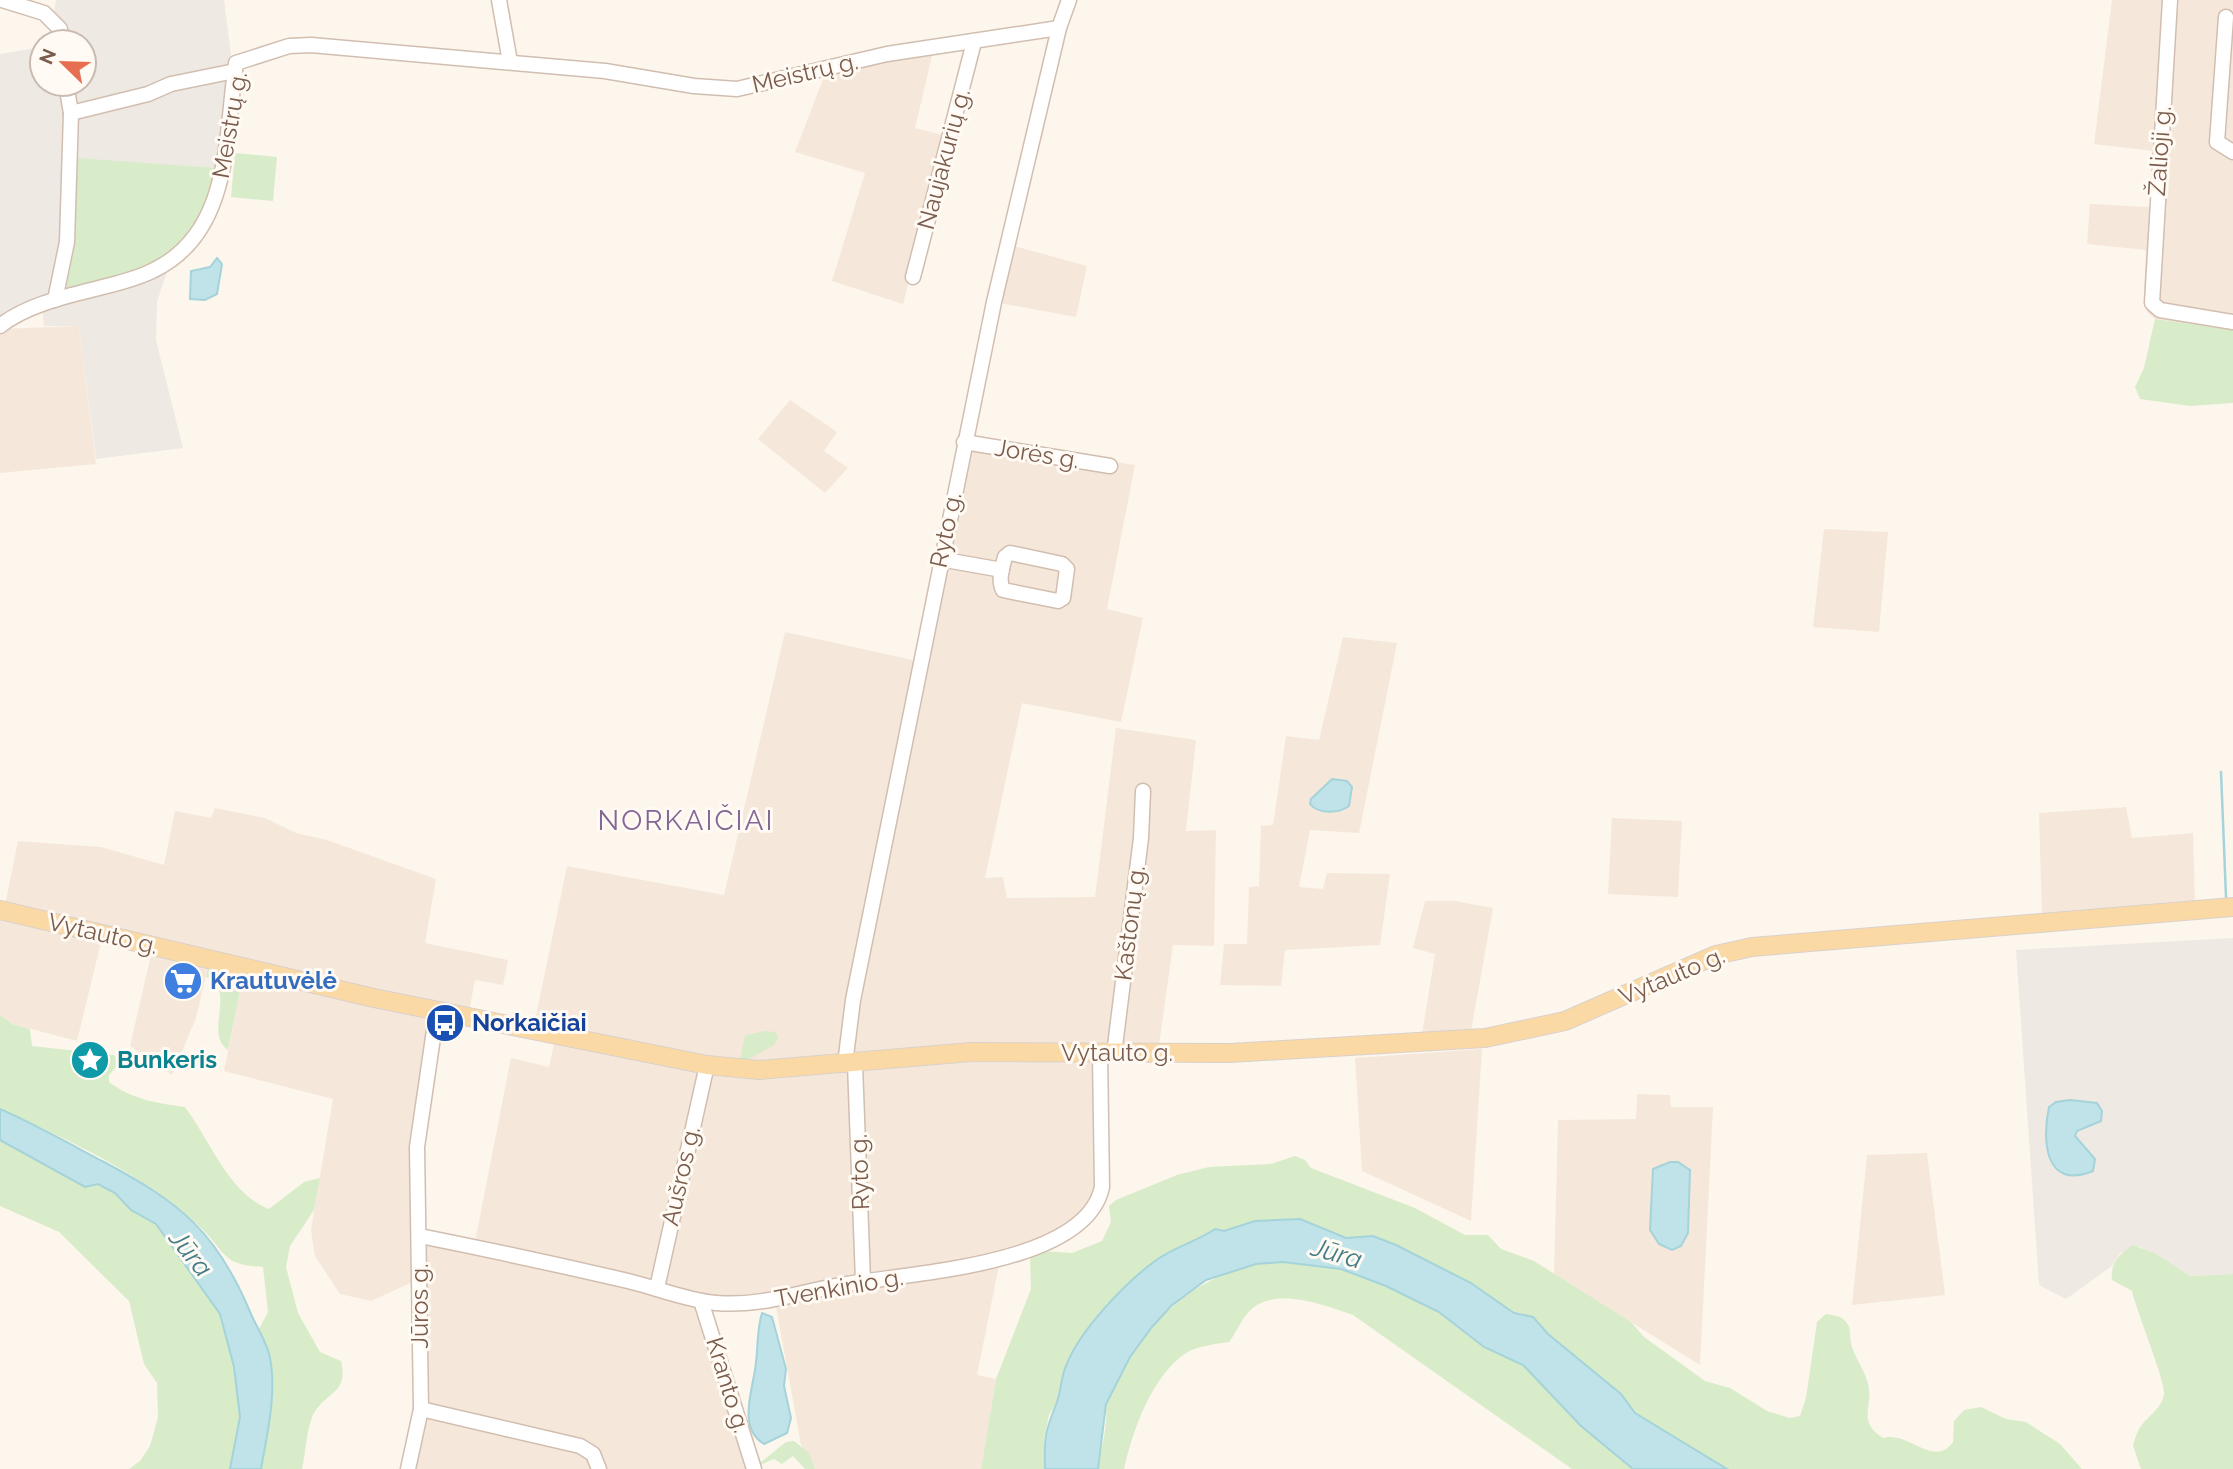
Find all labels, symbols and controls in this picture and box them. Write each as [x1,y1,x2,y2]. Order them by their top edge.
north arrow [28,28,98,98]
text: N [34,45,60,67]
street label: Meistrų g. [749,46,861,99]
street label: Meistrų g. [206,69,253,181]
street label: Naujakurių g. [911,85,976,232]
street label: Žalioji g. [2142,105,2177,197]
street label: Jorės g. [993,433,1081,474]
street label: Ryto g. [923,490,968,570]
district label: NORKAIČIAI [598,804,774,837]
street label: Kaštonų g. [1108,864,1151,982]
street label: Vytauto g. [45,907,161,960]
street label: Vytauto g. [1615,940,1729,1011]
supermarket icon: Krautuvėlė [162,960,204,1002]
place label: Krautuvėlė [210,966,337,995]
bus stop icon: Norkaičiai [424,1002,466,1044]
place label: Norkaičiai [472,1008,587,1037]
street label: Vytauto g. [1061,1038,1173,1067]
place icon: Bunkeris [69,1039,111,1081]
place label: Bunkeris [117,1045,217,1074]
street label: Aušros g. [655,1123,706,1228]
street label: Ryto g. [844,1133,875,1211]
water label: Jūra [163,1223,219,1282]
water label: Jūra [1307,1231,1366,1274]
street label: Tvenkinio g. [772,1262,905,1313]
street label: Jūros g. [405,1263,434,1349]
street label: Kranto g. [700,1334,757,1436]

